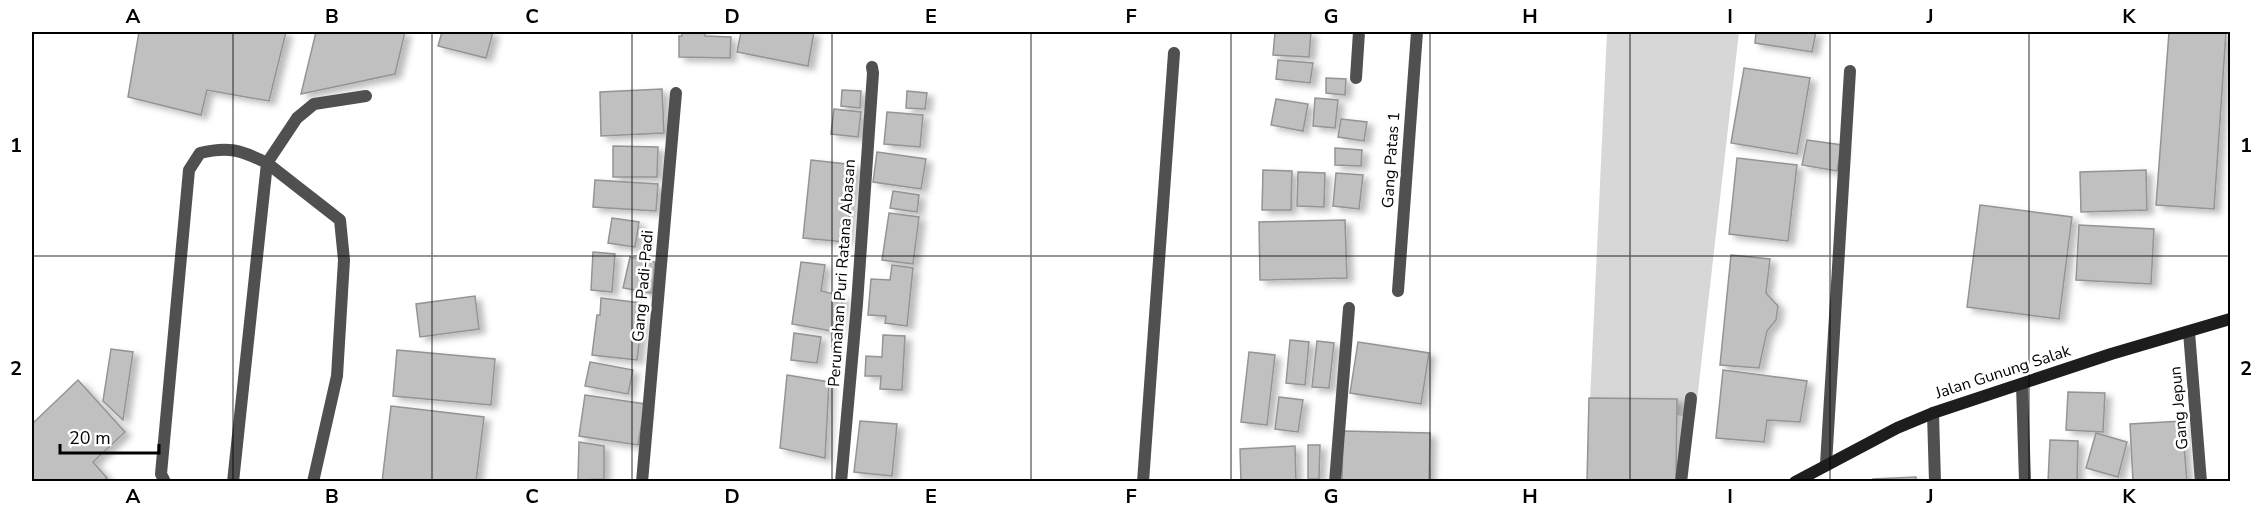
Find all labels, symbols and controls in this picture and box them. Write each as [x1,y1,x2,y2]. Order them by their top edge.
text: A [126,3,141,30]
text: B [325,3,339,30]
text: C [525,3,539,30]
text: D [724,3,740,30]
text: E [925,3,937,30]
text: F [1125,3,1137,30]
text: G [1324,3,1338,30]
text: H [1522,3,1538,30]
text: I [1727,3,1733,30]
text: J [1925,3,1934,30]
text: K [2122,3,2136,30]
street label: Gang Patas 1 [1377,111,1405,209]
text: 1 [10,132,22,159]
text: 1 [2240,132,2252,159]
street label: Perumahan Puri Ratana Abasan [823,158,861,388]
street label: Gang Padi-Padi [627,229,659,343]
street label: Jalan Gunung Salak [1932,339,2074,405]
text: 2 [10,355,22,382]
text: 2 [2240,355,2252,382]
street label: Gang Jepun [2164,365,2194,451]
scale bar [60,417,159,455]
text: 20 m [69,426,111,450]
text: A [126,483,141,510]
text: B [325,483,339,510]
text: C [525,483,539,510]
text: D [724,483,740,510]
text: E [925,483,937,510]
text: F [1125,483,1137,510]
text: G [1324,483,1338,510]
text: H [1522,483,1538,510]
text: I [1727,483,1733,510]
text: J [1925,483,1934,510]
text: K [2122,483,2136,510]

